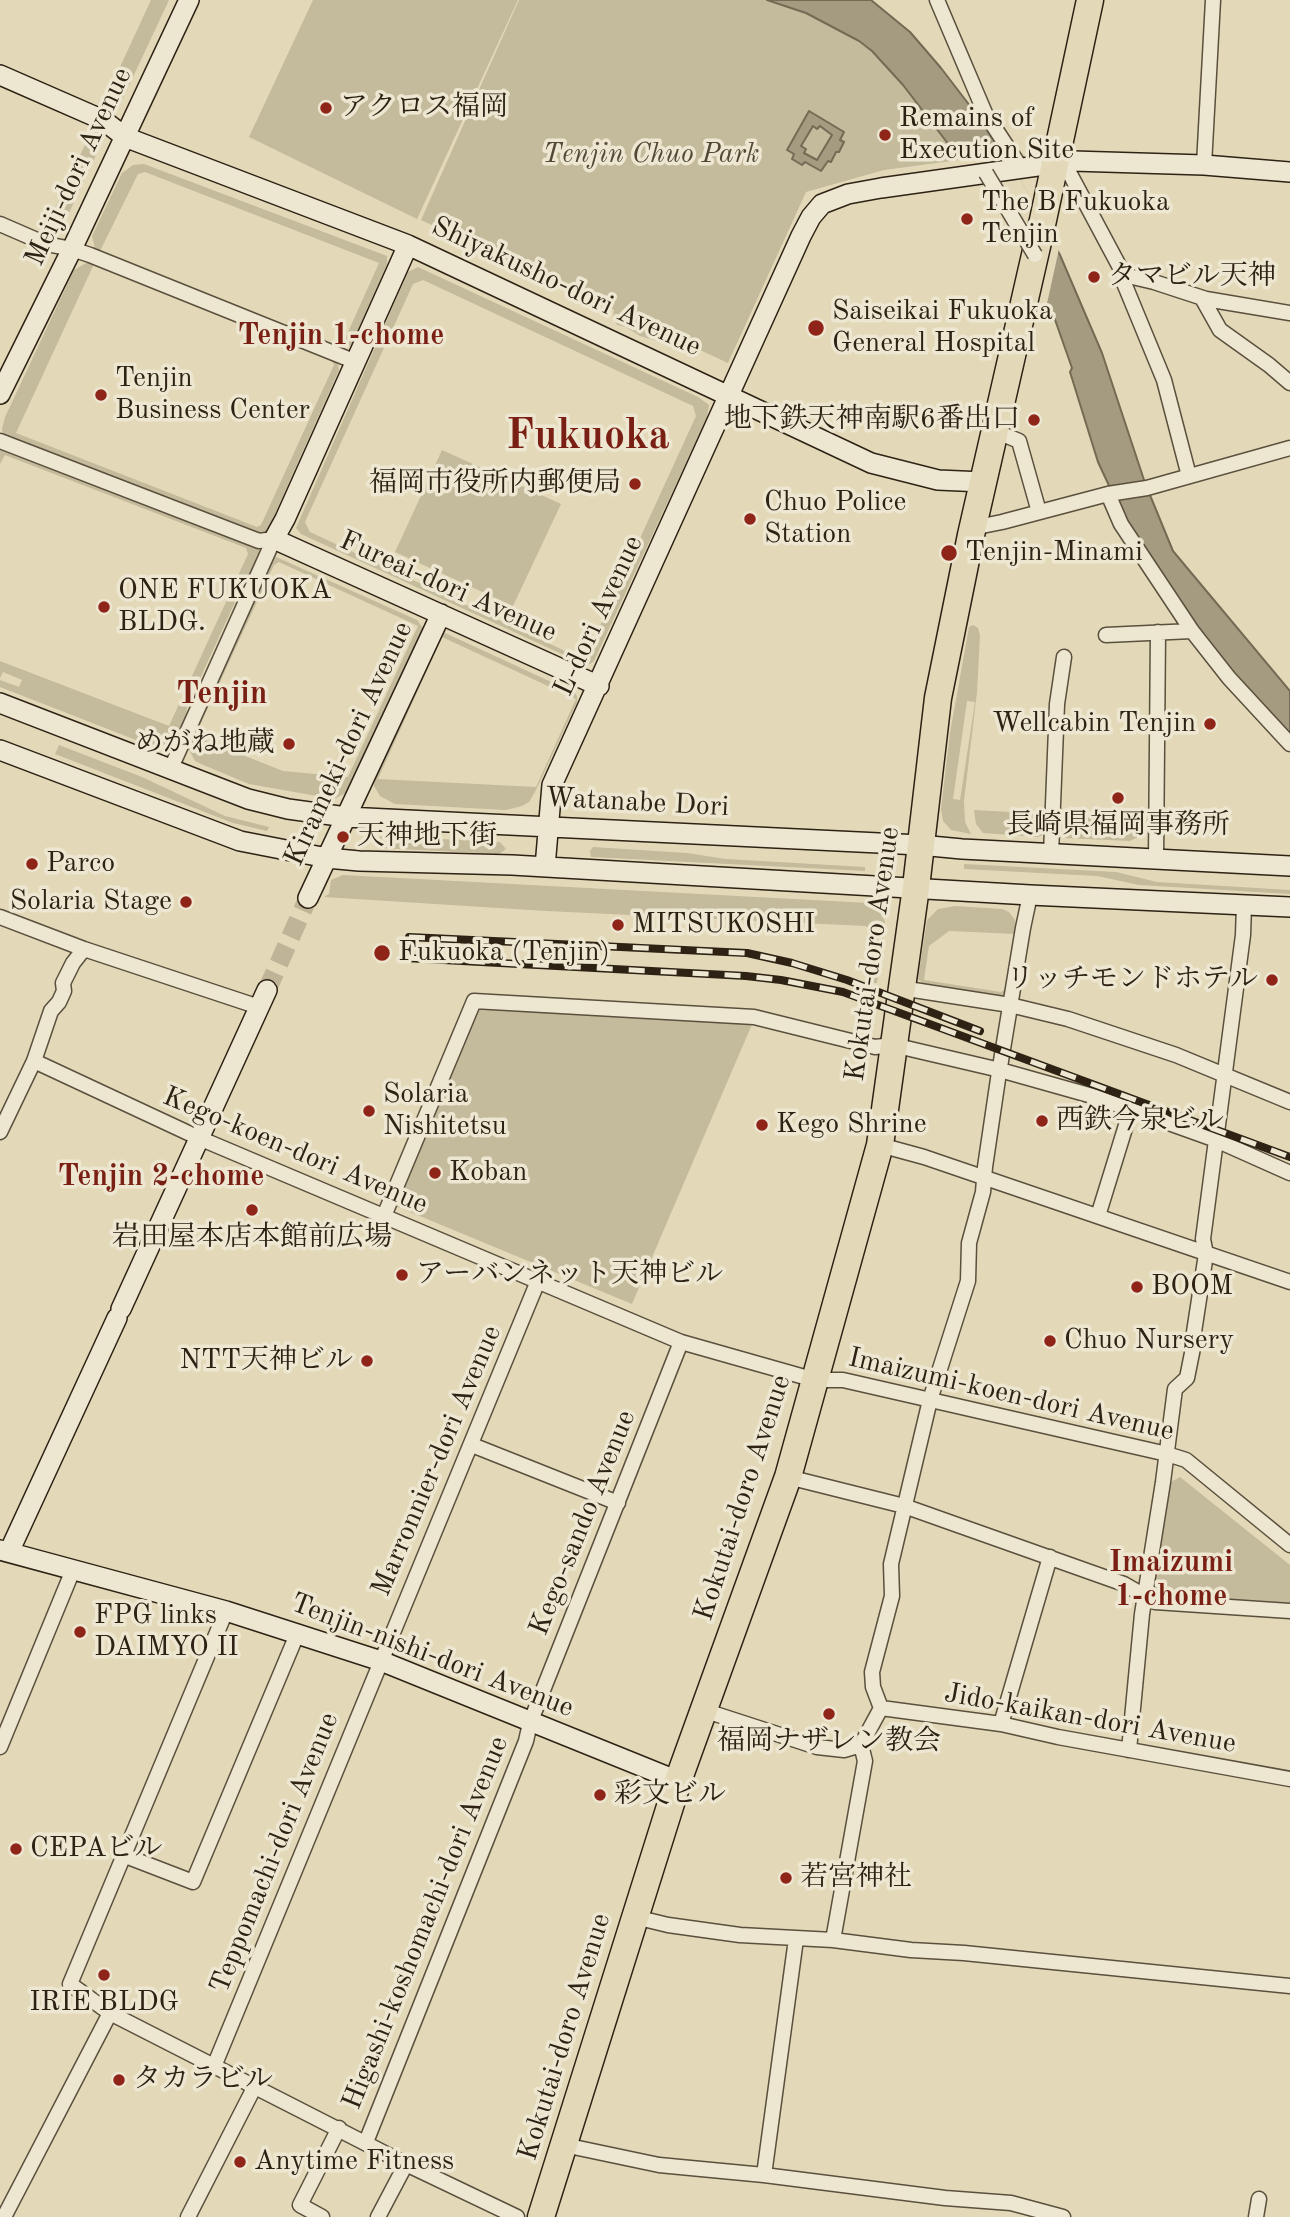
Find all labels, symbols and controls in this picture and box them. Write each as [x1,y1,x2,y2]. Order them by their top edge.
street label: Meiji-dori Avenue [18,62,140,272]
place label: アクロス福岡 [340,91,508,125]
marker: アクロス福岡 [318,100,334,116]
place label: Remains of Execution Site [899,102,1074,168]
marker: Remains of Execution Site [877,127,893,143]
park label: Tenjin Chuo Park [543,138,759,172]
place label: The B Fukuoka Tenjin [981,186,1170,252]
street label: Shiyakusho-dori Avenue [426,210,706,364]
marker: The B Fukuoka Tenjin [959,211,975,227]
place label: タマビル天神 [1108,260,1276,294]
marker: タマビル天神 [1086,269,1102,285]
place label: Saiseikai Fukuoka General Hospital [832,295,1053,361]
district label: Tenjin 1-chome [238,318,444,354]
marker: Saiseikai Fukuoka General Hospital [806,318,826,338]
place label: Tenjin Business Center [115,362,310,428]
marker: Tenjin Business Center [93,387,109,403]
place label: 地下鉄天神南駅6番出口 [724,403,1020,437]
district label: Fukuoka [506,412,670,462]
marker: 地下鉄天神南駅6番出口 [1026,412,1042,428]
place label: 福岡市役所内郵便局 [369,467,621,501]
marker: 福岡市役所内郵便局 [627,476,643,492]
place label: Chuo Police Station [764,486,906,552]
marker: Chuo Police Station [742,511,758,527]
street label: Fureai-dori Avenue [334,524,562,650]
street label: L-dori Avenue [547,530,651,702]
place label: Tenjin-Minami [965,536,1143,570]
marker: Tenjin-Minami [939,543,959,563]
place label: ONE FUKUOKA BLDG. [118,574,332,640]
marker: ONE FUKUOKA BLDG. [96,599,112,615]
street label: Kirameki-dori Avenue [278,616,420,872]
district label: Tenjin [176,676,268,714]
place label: Wellcabin Tenjin [992,707,1196,741]
marker: Wellcabin Tenjin [1202,716,1218,732]
place label: めがね地蔵 [135,727,275,761]
marker: めがね地蔵 [281,736,297,752]
street label: Watanabe Dori [544,781,730,825]
marker: 長崎県福岡事務所 [1110,790,1126,806]
place label: 長崎県福岡事務所 [1006,809,1230,843]
place label: 天神地下街 [357,820,497,854]
street label: Kokutai-doro Avenue [838,825,908,1083]
marker: 天神地下街 [335,829,351,845]
place label: Parco [46,847,115,881]
marker: Parco [24,856,40,872]
place label: Solaria Stage [10,885,172,919]
marker: Solaria Stage [178,894,194,910]
place label: MITSUKOSHI [632,908,815,942]
marker: MITSUKOSHI [610,917,626,933]
place label: Fukuoka (Tenjin) [398,936,610,970]
marker: Fukuoka (Tenjin) [372,943,392,963]
place label: リッチモンドホテル [1006,963,1258,997]
marker: リッチモンドホテル [1264,972,1280,988]
place label: Solaria Nishitetsu [383,1078,507,1144]
street label: Kego-koen-dori Avenue [157,1080,433,1222]
marker: Solaria Nishitetsu [361,1103,377,1119]
place label: 西鉄今泉ビル [1056,1104,1224,1138]
place label: Kego Shrine [776,1108,927,1142]
marker: 西鉄今泉ビル [1034,1113,1050,1129]
marker: Kego Shrine [754,1117,770,1133]
place label: Koban [449,1156,527,1190]
district label: Tenjin 2-chome [58,1159,264,1195]
marker: Koban [427,1165,443,1181]
marker: 岩田屋本店本館前広場 [244,1202,260,1218]
place label: 岩田屋本店本館前広場 [112,1221,392,1255]
place label: アーバンネット天神ビル [416,1258,723,1292]
marker: アーバンネット天神ビル [394,1267,410,1283]
place label: BOOM [1151,1270,1233,1304]
marker: BOOM [1129,1279,1145,1295]
street label: Marronnier-dori Avenue [365,1321,509,1601]
place label: Chuo Nursery [1064,1324,1234,1358]
marker: Chuo Nursery [1042,1333,1058,1349]
street label: Imaizumi-koen-dori Avenue [845,1341,1177,1449]
place label: NTT天神ビル [179,1344,353,1378]
marker: NTT天神ビル [359,1353,375,1369]
street label: Kokutai-doro Avenue [687,1371,799,1625]
street label: Kego-sando Avenue [523,1406,643,1640]
district label: Imaizumi 1-chome [1109,1545,1233,1616]
street label: Tenjin-nishi-dori Avenue [286,1586,578,1726]
place label: FPG links DAIMYO II [94,1599,238,1665]
marker: FPG links DAIMYO II [72,1624,88,1640]
street label: Jido-kaikan-dori Avenue [941,1677,1239,1761]
marker: 福岡ナザレン教会 [821,1706,837,1722]
street label: Teppomachi-dori Avenue [203,1708,347,1998]
place label: 福岡ナザレン教会 [717,1725,941,1759]
street label: Higashi-koshomachi-dori Avenue [336,1732,516,2114]
place label: 彩文ビル [614,1778,726,1812]
marker: 彩文ビル [592,1787,608,1803]
place label: CEPAビル [30,1832,162,1866]
marker: CEPAビル [8,1841,24,1857]
place label: 若宮神社 [800,1861,912,1895]
marker: 若宮神社 [778,1870,794,1886]
street label: Kokutai-doro Avenue [511,1909,619,2165]
marker: IRIE BLDG [96,1967,112,1983]
place label: IRIE BLDG [29,1986,179,2020]
place label: タカラビル [133,2063,273,2097]
marker: タカラビル [111,2072,127,2088]
place label: Anytime Fitness [254,2145,454,2179]
marker: Anytime Fitness [232,2154,248,2170]

